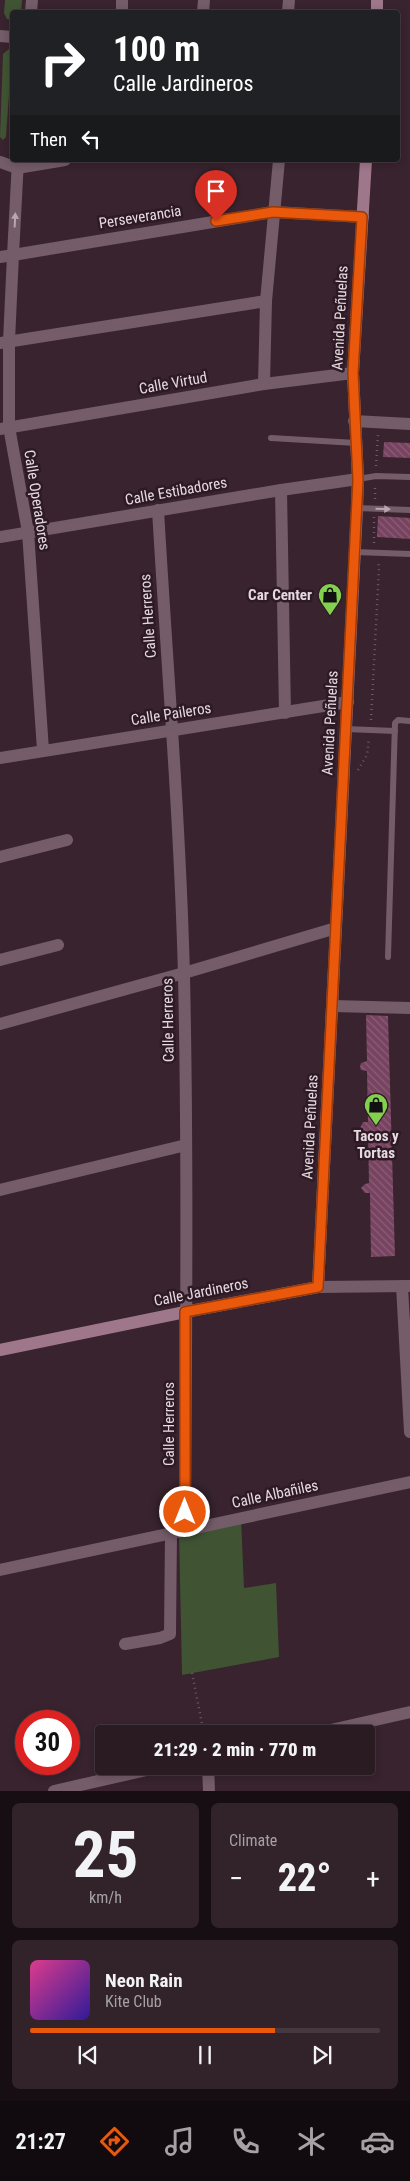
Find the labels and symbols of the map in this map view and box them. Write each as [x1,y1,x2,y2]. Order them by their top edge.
pin [195,170,237,221]
street label: Perseverancia [97,202,183,232]
one-way arrow [11,212,19,228]
street label: Avenida Peñuelas [328,265,352,371]
street label: Calle Virtud [137,368,209,398]
street label: Calle Operadores [20,449,54,552]
street label: Calle Estibadores [124,473,228,509]
one-way arrow [376,505,392,513]
street label: Calle Herreros [136,573,160,659]
shop icon: Car Center [317,582,343,616]
place label: Car Center [248,586,312,604]
street label: Avenida Peñuelas [318,670,342,776]
street label: Calle Paileros [129,699,213,729]
street label: Calle Herreros [158,978,178,1062]
street label: Avenida Peñuelas [298,1074,322,1180]
shop icon: Tacos y Tortas [363,1092,389,1126]
place label: Tacos y Tortas [353,1127,399,1162]
street label: Calle Jardineros [152,1274,250,1310]
street label: Calle Herreros [160,1382,178,1466]
street label: Calle Albañiles [230,1476,320,1512]
position arrow [158,1485,210,1537]
speed limit sign: 30 [15,1710,80,1775]

